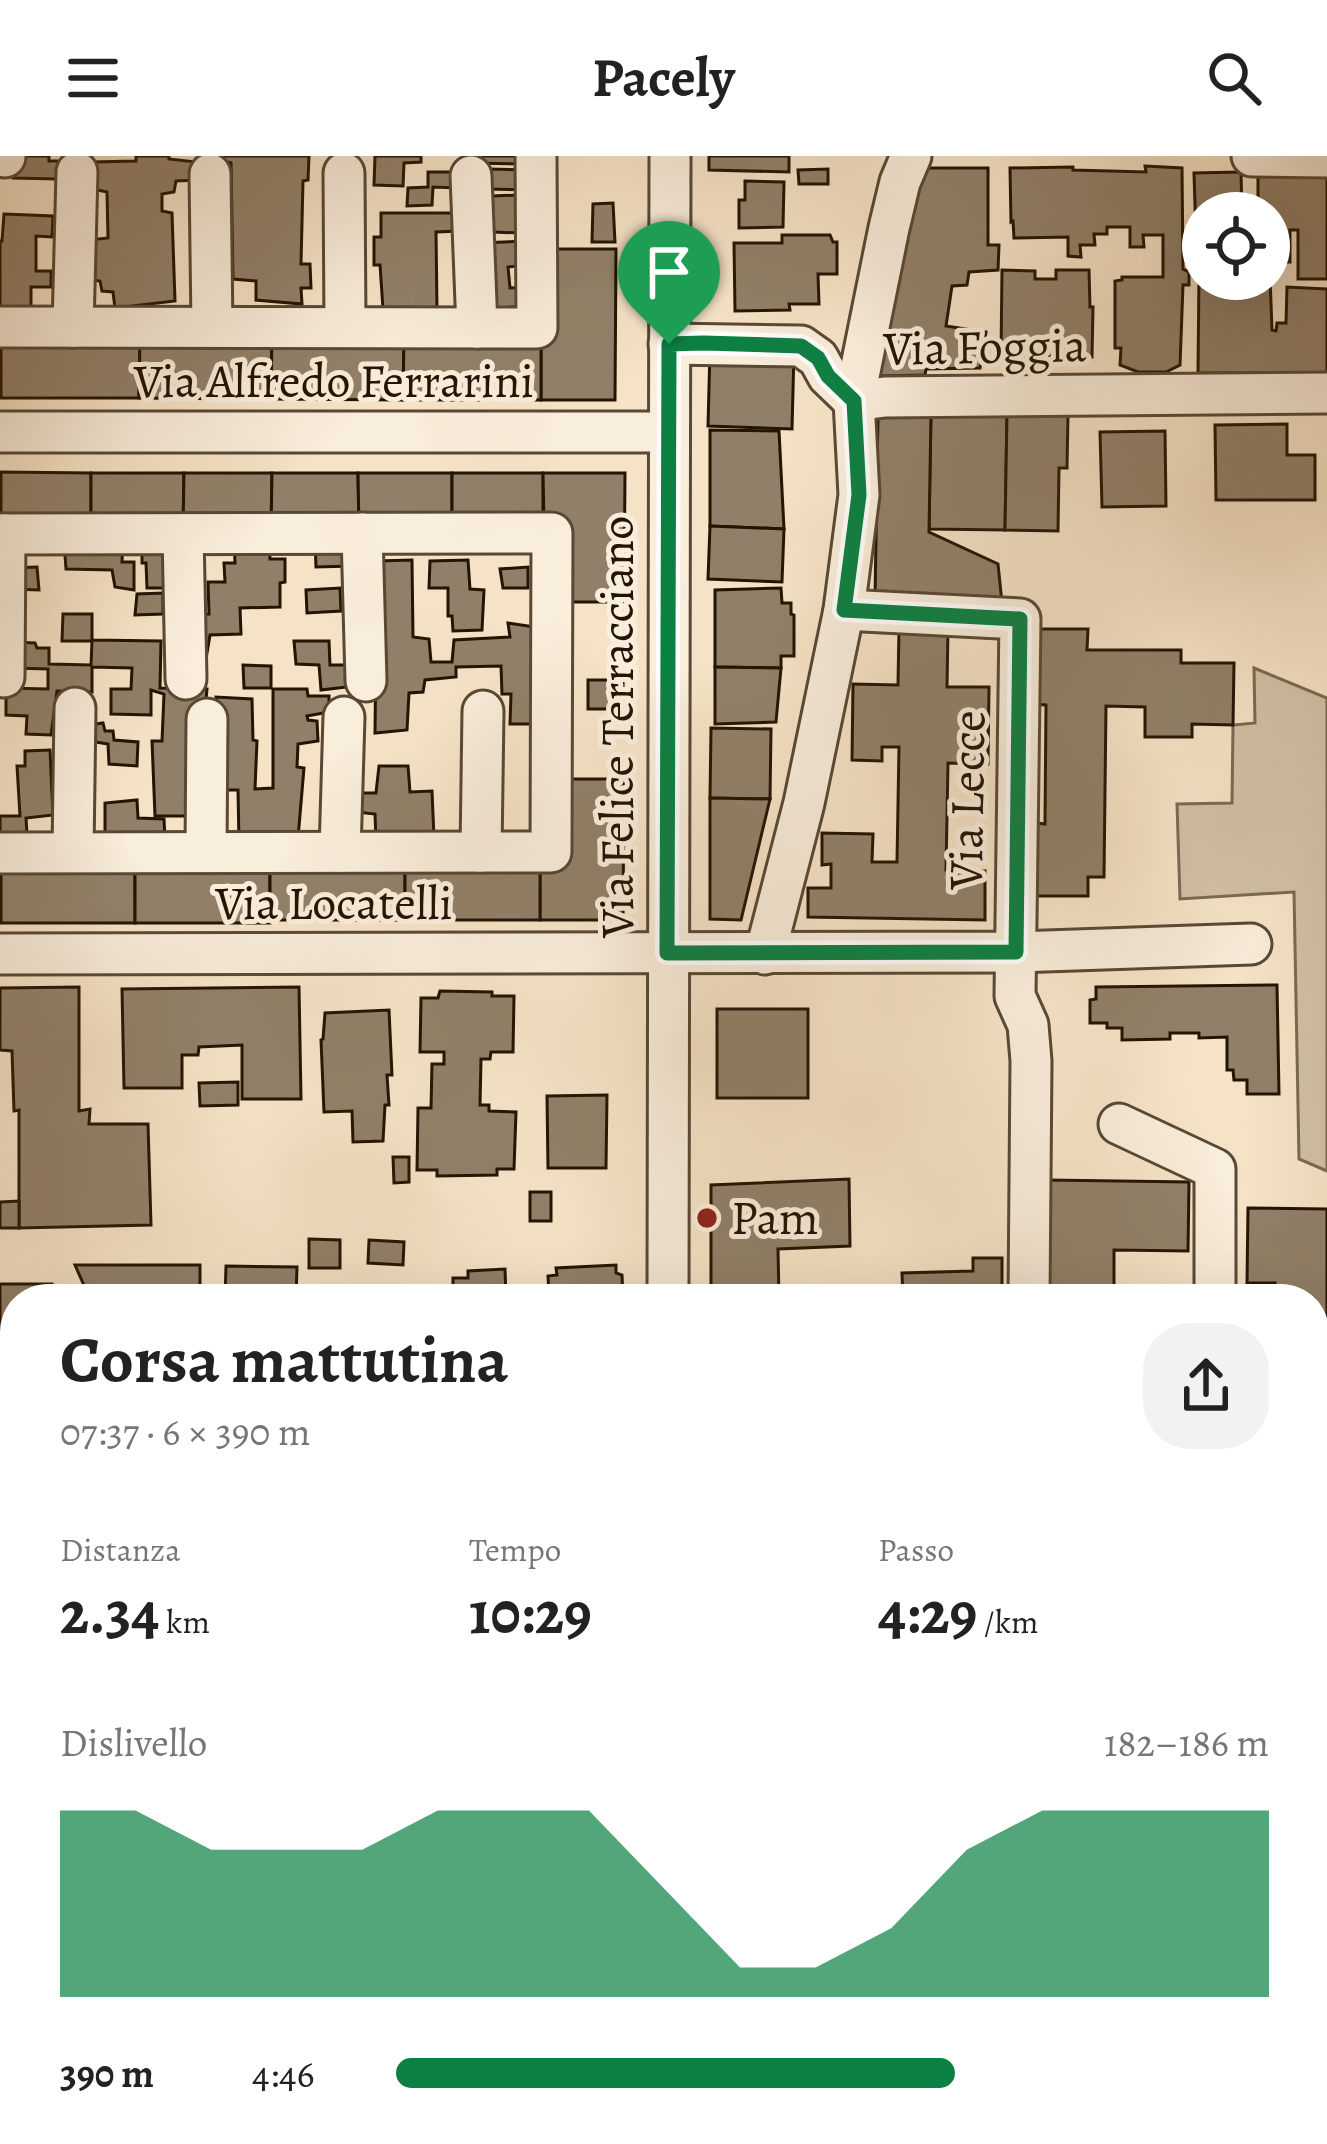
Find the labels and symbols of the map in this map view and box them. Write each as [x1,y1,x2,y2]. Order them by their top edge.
pin [618,221,720,344]
street label: Via Foggia [882,312,1088,382]
street label: Via Alfredo Ferrarini [133,348,534,414]
street label: Via Felice Terracciano [584,516,650,939]
street label: Via Lecce [932,710,1002,891]
street label: Via Locatelli [214,870,453,936]
place label: Pam [731,1185,819,1251]
marker: Pam [694,1205,720,1231]

